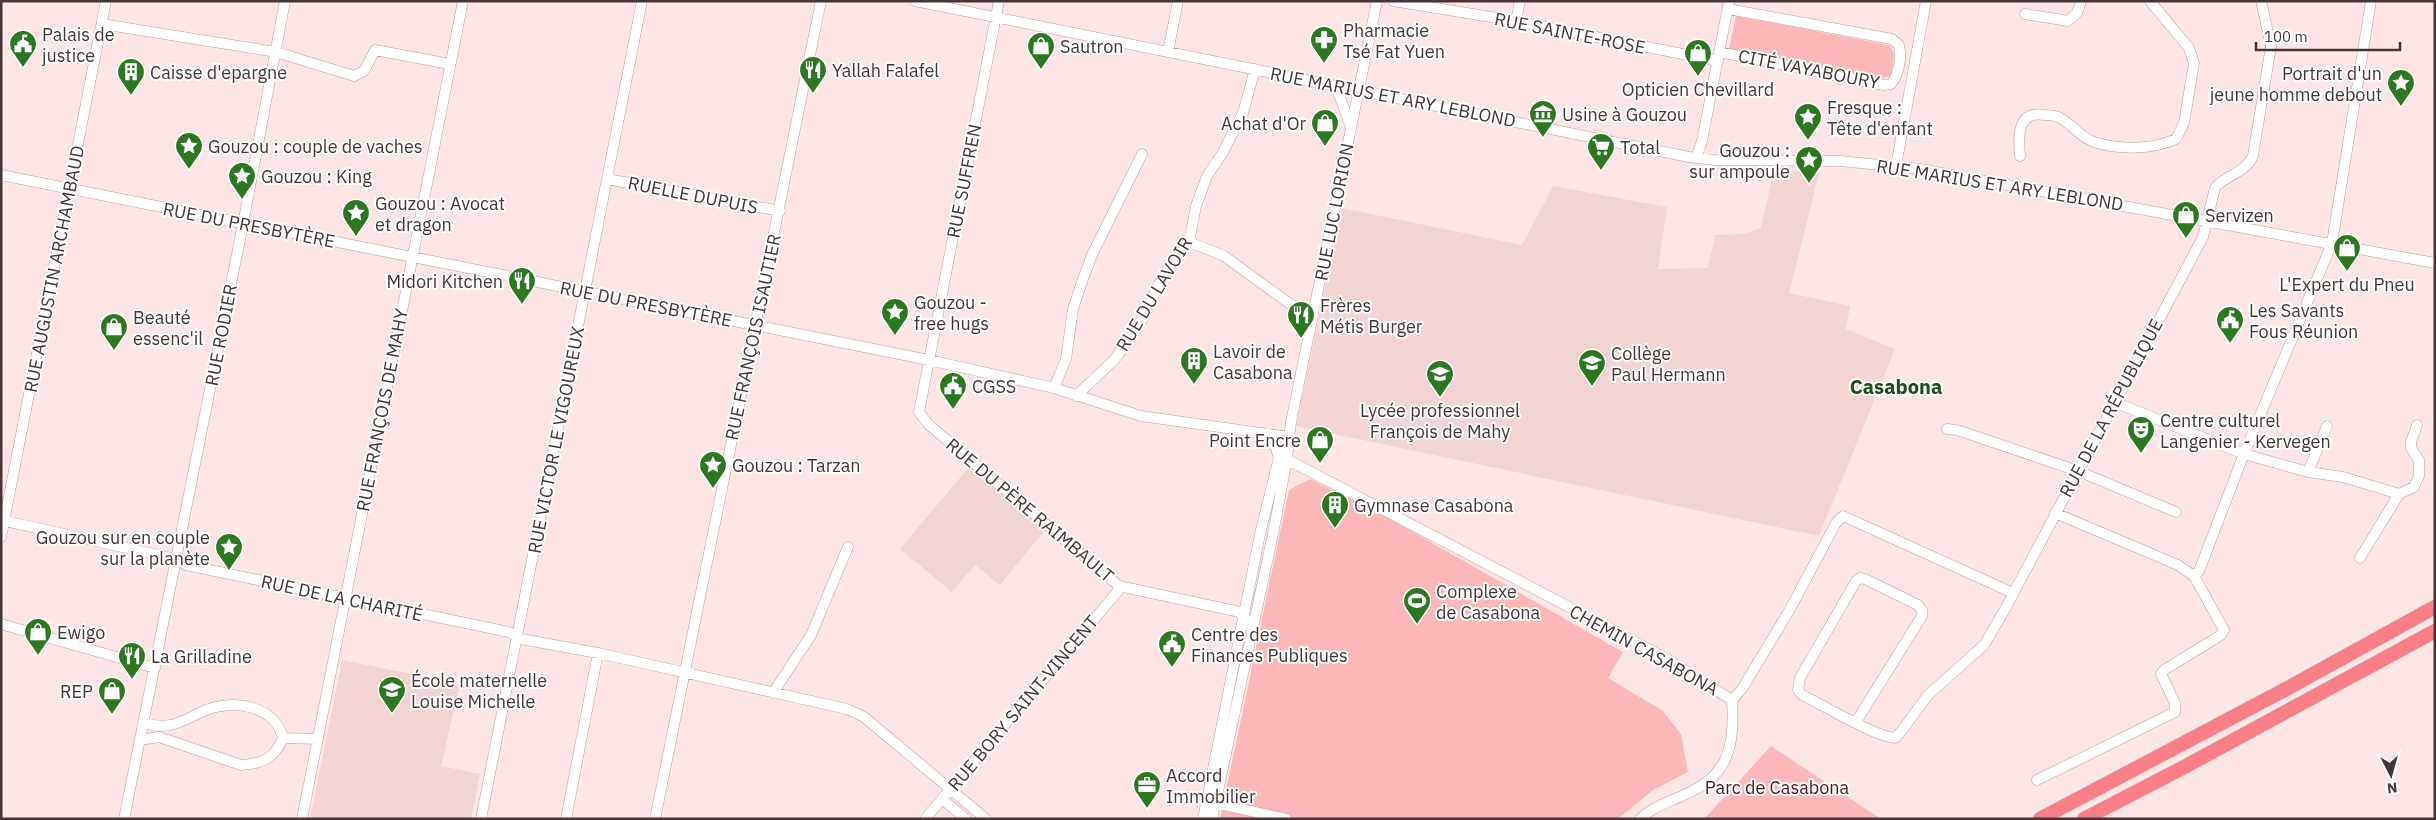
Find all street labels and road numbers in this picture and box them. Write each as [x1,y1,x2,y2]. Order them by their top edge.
street label: RUE SAINTE-ROSE [1493,7,1647,59]
street label: CITÉ VAYABOURY [1736,44,1882,94]
street label: RUE MARIUS ET ARY LEBLOND [1268,62,1518,132]
street label: RUE SUFFREN [942,122,986,240]
street label: RUE LUC LORION [1309,141,1359,283]
street label: RUE AUGUSTIN ARCHAMBAUD [19,144,89,394]
street label: RUE MARIUS ET ARY LEBLOND [1875,154,2125,216]
street label: RUELLE DUPUIS [626,171,760,219]
street label: RUE DU PRESBYTÈRE [161,197,337,253]
street label: RUE FRANÇOIS ISAUTIER [720,232,786,442]
street label: RUE DU LAVOIR [1111,233,1197,355]
street label: RUE DU PRESBYTÈRE [558,276,734,332]
street label: RUE RODIER [200,282,242,388]
street label: RUE FRANÇOIS DE MAHY [351,306,413,513]
street label: RUE DE LA RÉPUBLIQUE [2054,315,2168,501]
street label: RUE VICTOR LE VIGOUREUX [523,325,589,555]
street label: RUE DU PÈRE RAIMBAULT [941,433,1119,587]
street label: RUE DE LA CHARITÉ [259,570,425,626]
street label: CHEMIN CASABONA [1566,600,1723,701]
street label: RUE BORY SAINT-VINCENT [943,611,1103,795]

